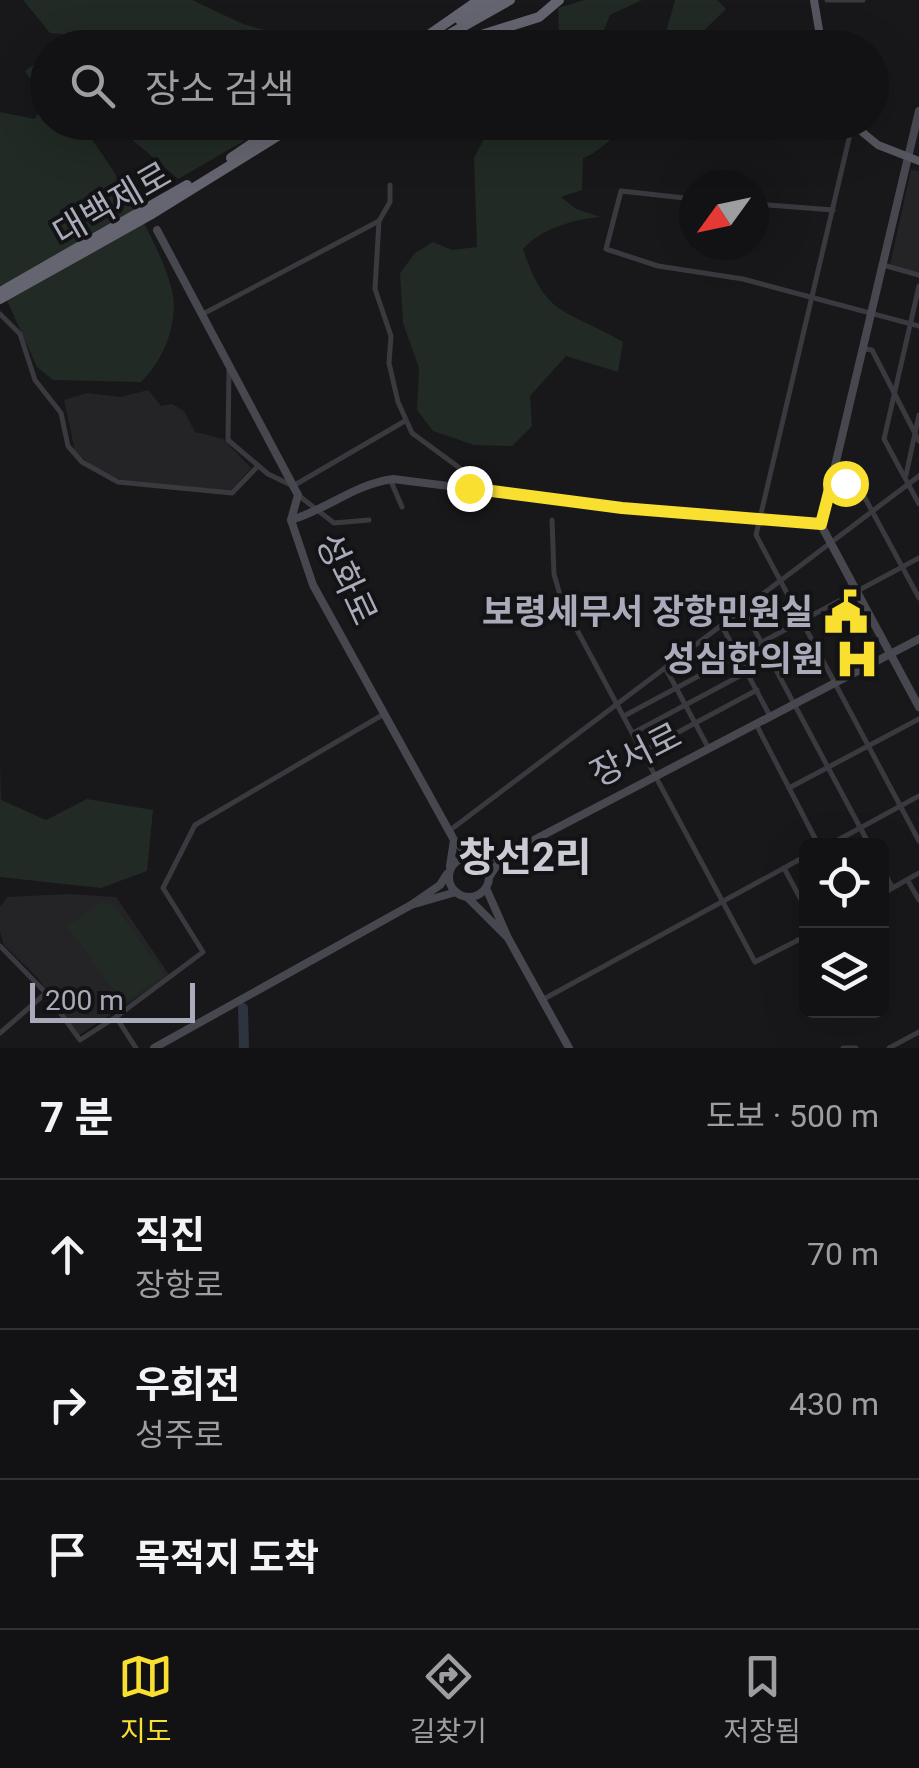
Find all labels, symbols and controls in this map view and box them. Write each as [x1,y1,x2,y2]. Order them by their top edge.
search box [30,30,889,140]
icon: search [65,58,120,113]
text: 장소 검색 [145,67,294,111]
street label: 대백제로 [46,154,178,254]
north arrow [679,170,769,260]
route start [823,461,869,507]
route end [447,466,493,512]
street label: 성화로 [307,527,385,631]
public building icon: 보령세무서 장항민원실 [822,588,870,636]
place label: 보령세무서 장항민원실 [482,592,813,633]
hospital icon: 성심한의원 [833,635,881,683]
place label: 성심한의원 [663,639,824,680]
street label: 장서로 [584,715,688,795]
district label: 창선2리 [458,834,592,881]
map controls [799,838,889,1018]
button: locate [799,838,889,928]
button: layers [799,928,889,1018]
scale bar [30,978,195,1023]
text: 200 m [45,984,124,1017]
text: 7 분 [40,1093,113,1142]
text: 도보 · 500 m [706,1097,879,1135]
text: 직진 [135,1213,205,1257]
icon: ahead [40,1227,95,1282]
text: 70 m [807,1235,879,1273]
text: 장항로 [135,1266,223,1304]
text: 우회전 [135,1363,240,1407]
icon: right [40,1377,95,1432]
text: 430 m [789,1385,879,1423]
text: 성주로 [135,1416,223,1454]
icon: arrive [40,1527,95,1582]
text: 목적지 도착 [135,1536,319,1580]
tab: 지도 [118,1649,173,1749]
tab: 길찾기 [410,1649,487,1749]
tab: 저장됨 [723,1649,801,1749]

